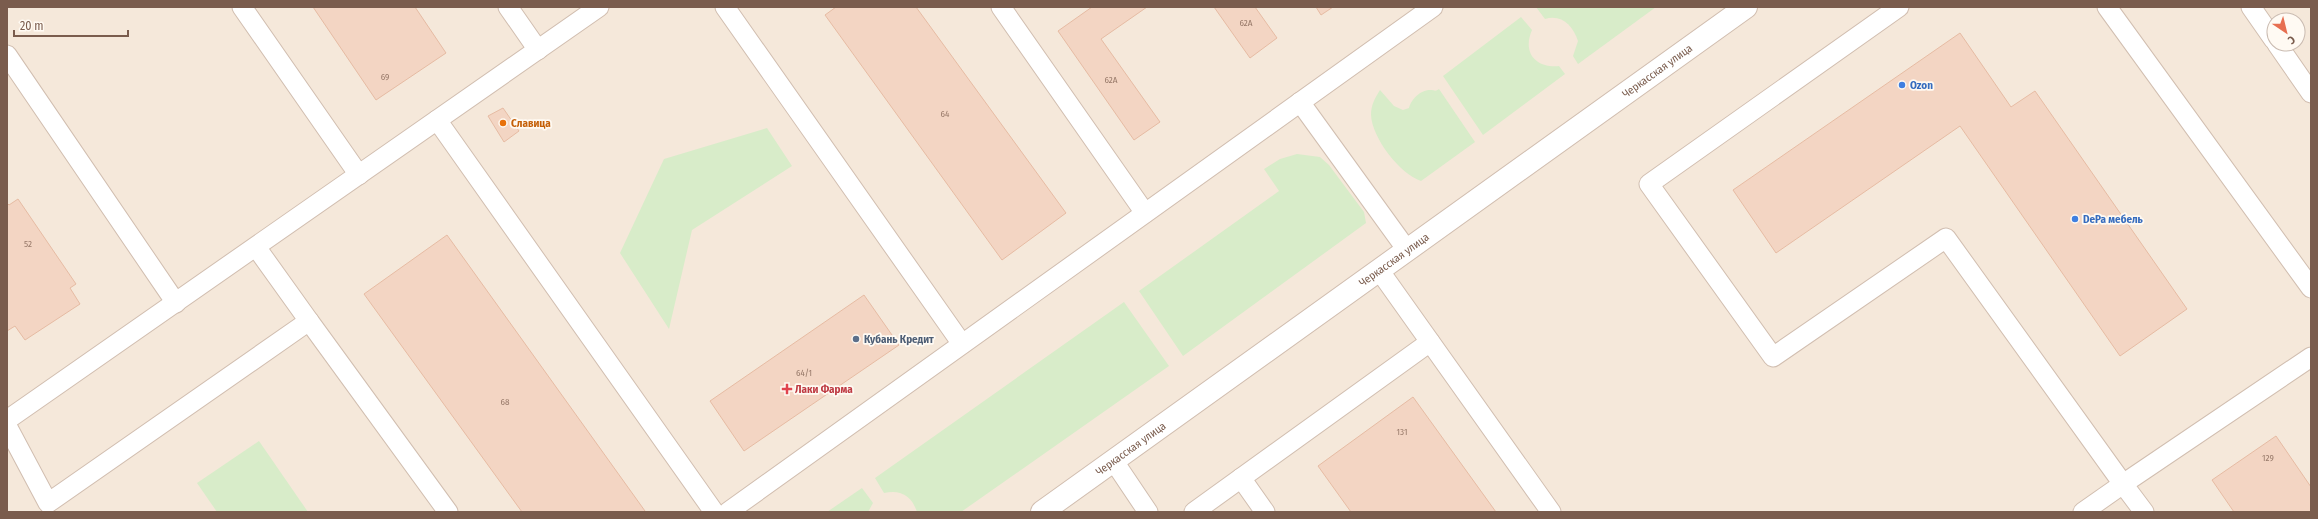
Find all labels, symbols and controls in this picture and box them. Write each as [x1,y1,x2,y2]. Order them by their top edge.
scale bar [14,12,128,38]
north arrow [2266,12,2306,52]
house number: 62А [1239,18,1253,28]
text: 20 m [20,19,44,33]
text: С [2285,33,2298,47]
street label: Черкасская улица [1620,42,1695,101]
house number: 69 [381,72,389,82]
house number: 62А [1104,75,1118,85]
place label: Ozon [1910,79,1933,92]
marker: Ozon [1897,80,1907,90]
house number: 64 [941,109,950,119]
place label: Славица [511,117,551,130]
marker: Славица [498,118,508,128]
place label: DePa мебель [2083,213,2144,226]
marker: DePa мебель [2070,214,2080,224]
street label: Черкасская улица [1357,231,1432,289]
house number: 52 [24,239,32,249]
place label: Кубань Кредит [864,333,934,346]
marker: Кубань Кредит [851,334,861,344]
house number: 64/1 [796,368,812,378]
place label: Лаки Фарма [795,383,853,396]
marker: Лаки Фарма [782,384,792,394]
house number: 68 [501,397,510,407]
street label: Черкасская улица [1093,419,1168,478]
house number: 131 [1397,427,1407,437]
house number: 129 [2262,453,2274,463]

